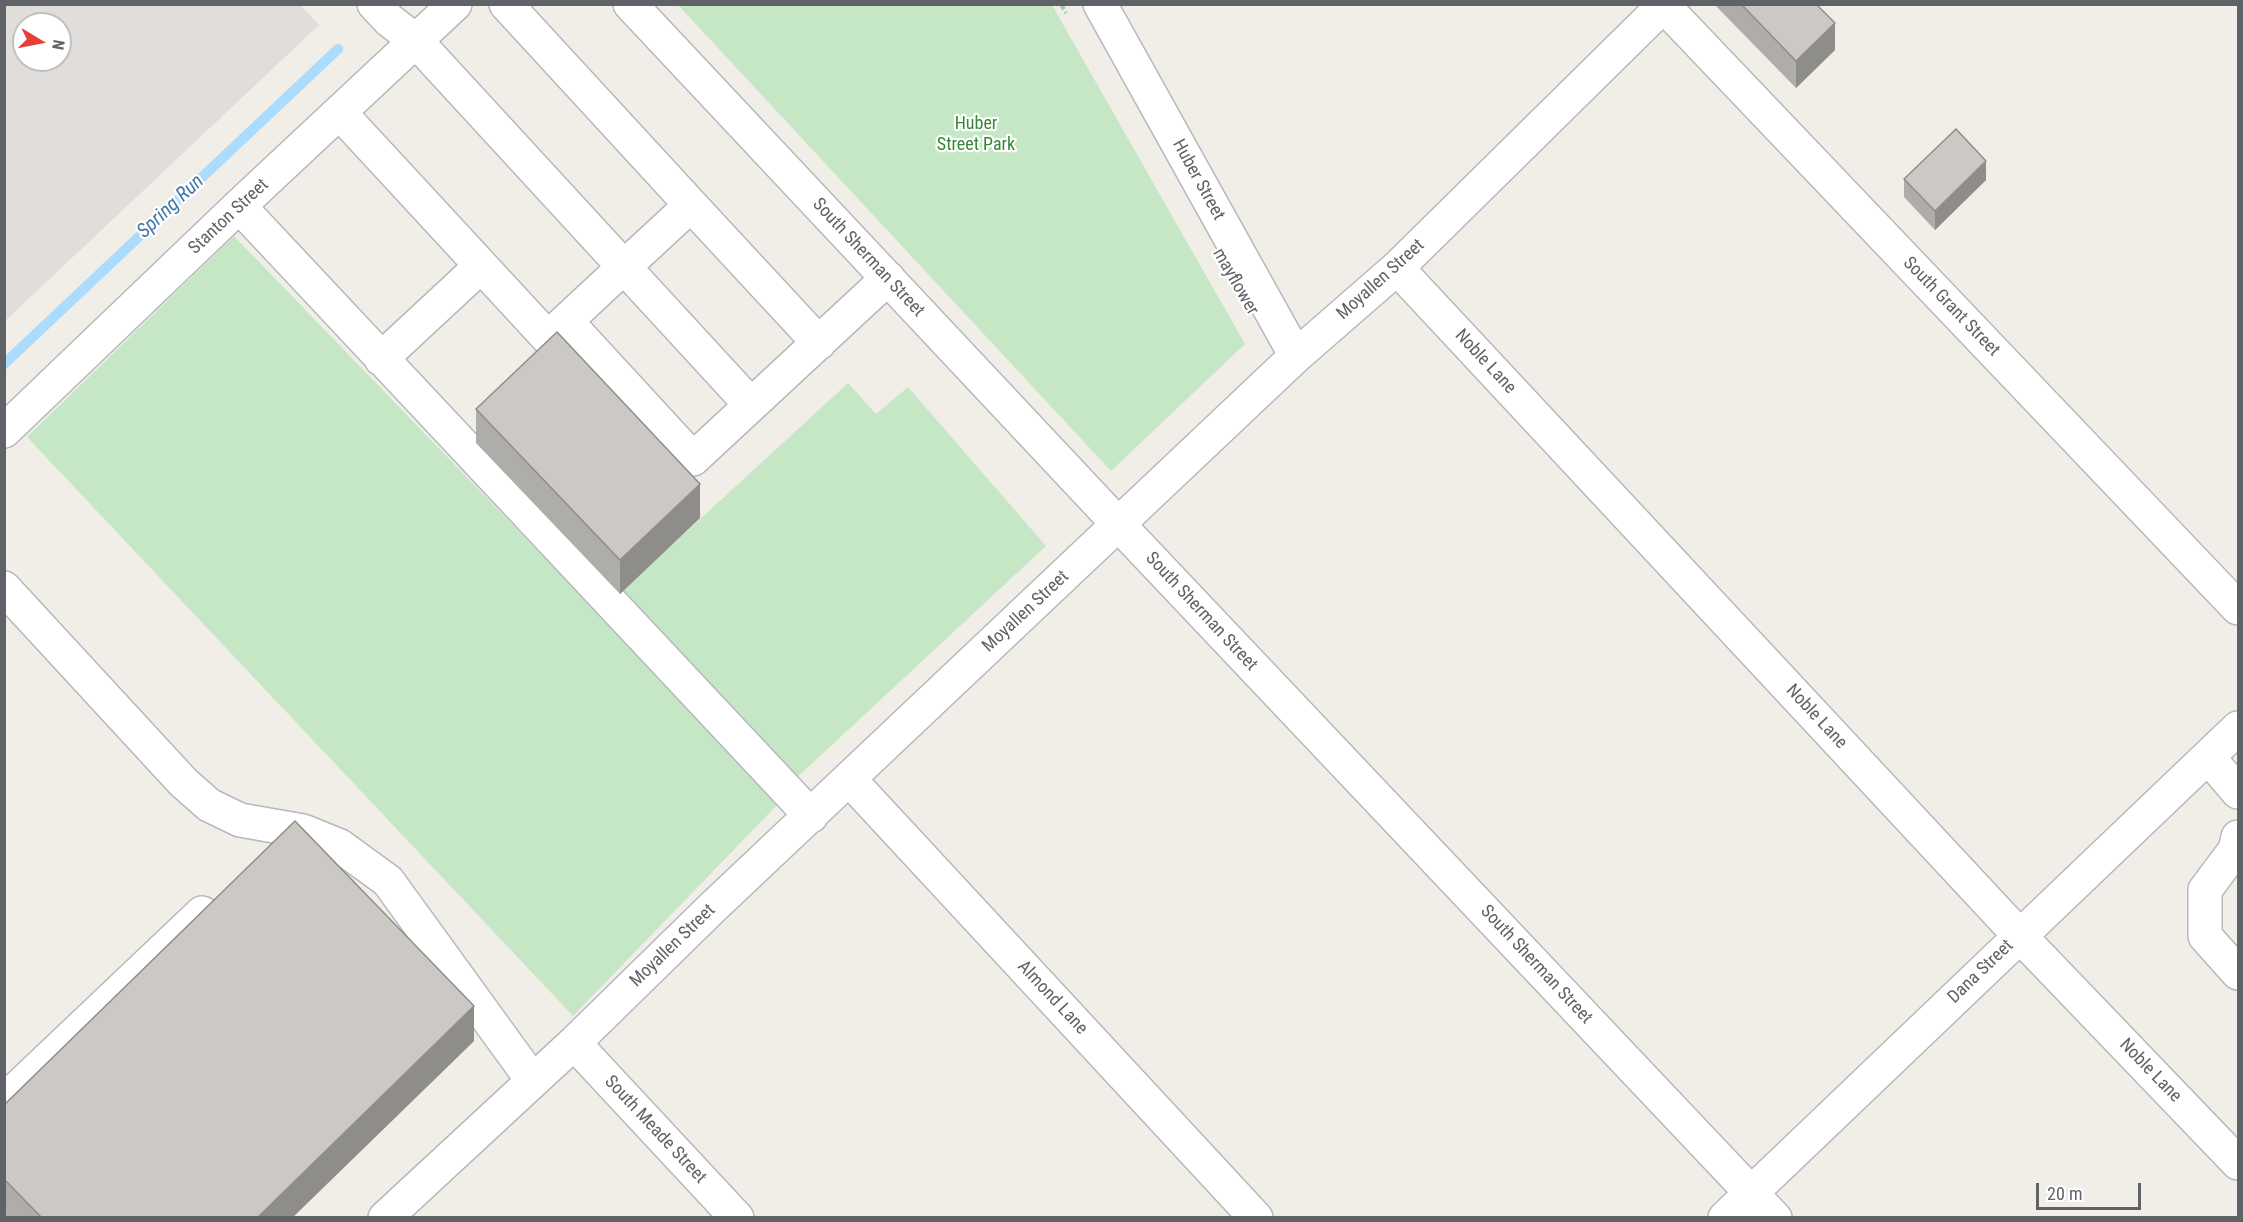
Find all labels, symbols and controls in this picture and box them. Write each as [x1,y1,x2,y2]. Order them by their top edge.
north arrow [12,12,72,72]
text: N [48,38,68,51]
park label: Huber Street Park [937,113,1015,156]
street label: Huber Street [1167,136,1229,224]
water label: Spring Run [133,170,209,244]
street label: Stanton Street [185,175,273,259]
street label: South Sherman Street [807,194,929,322]
street label: Moyallen Street [1333,235,1429,325]
street label: mayflower [1207,245,1263,319]
street label: South Grant Street [1898,253,2004,361]
street label: Noble Lane [1450,325,1520,399]
street label: South Sherman Street [1140,548,1262,676]
street label: Moyallen Street [978,567,1074,657]
street label: Noble Lane [1781,680,1851,754]
street label: Moyallen Street [626,900,720,992]
street label: South Sherman Street [1475,901,1597,1029]
street label: Dana Street [1944,936,2018,1008]
street label: Almond Lane [1012,957,1092,1039]
street label: Noble Lane [2114,1035,2186,1107]
street label: South Meade Street [600,1072,710,1188]
scale bar [2039,1171,2144,1209]
text: 20 m [2047,1183,2082,1204]

